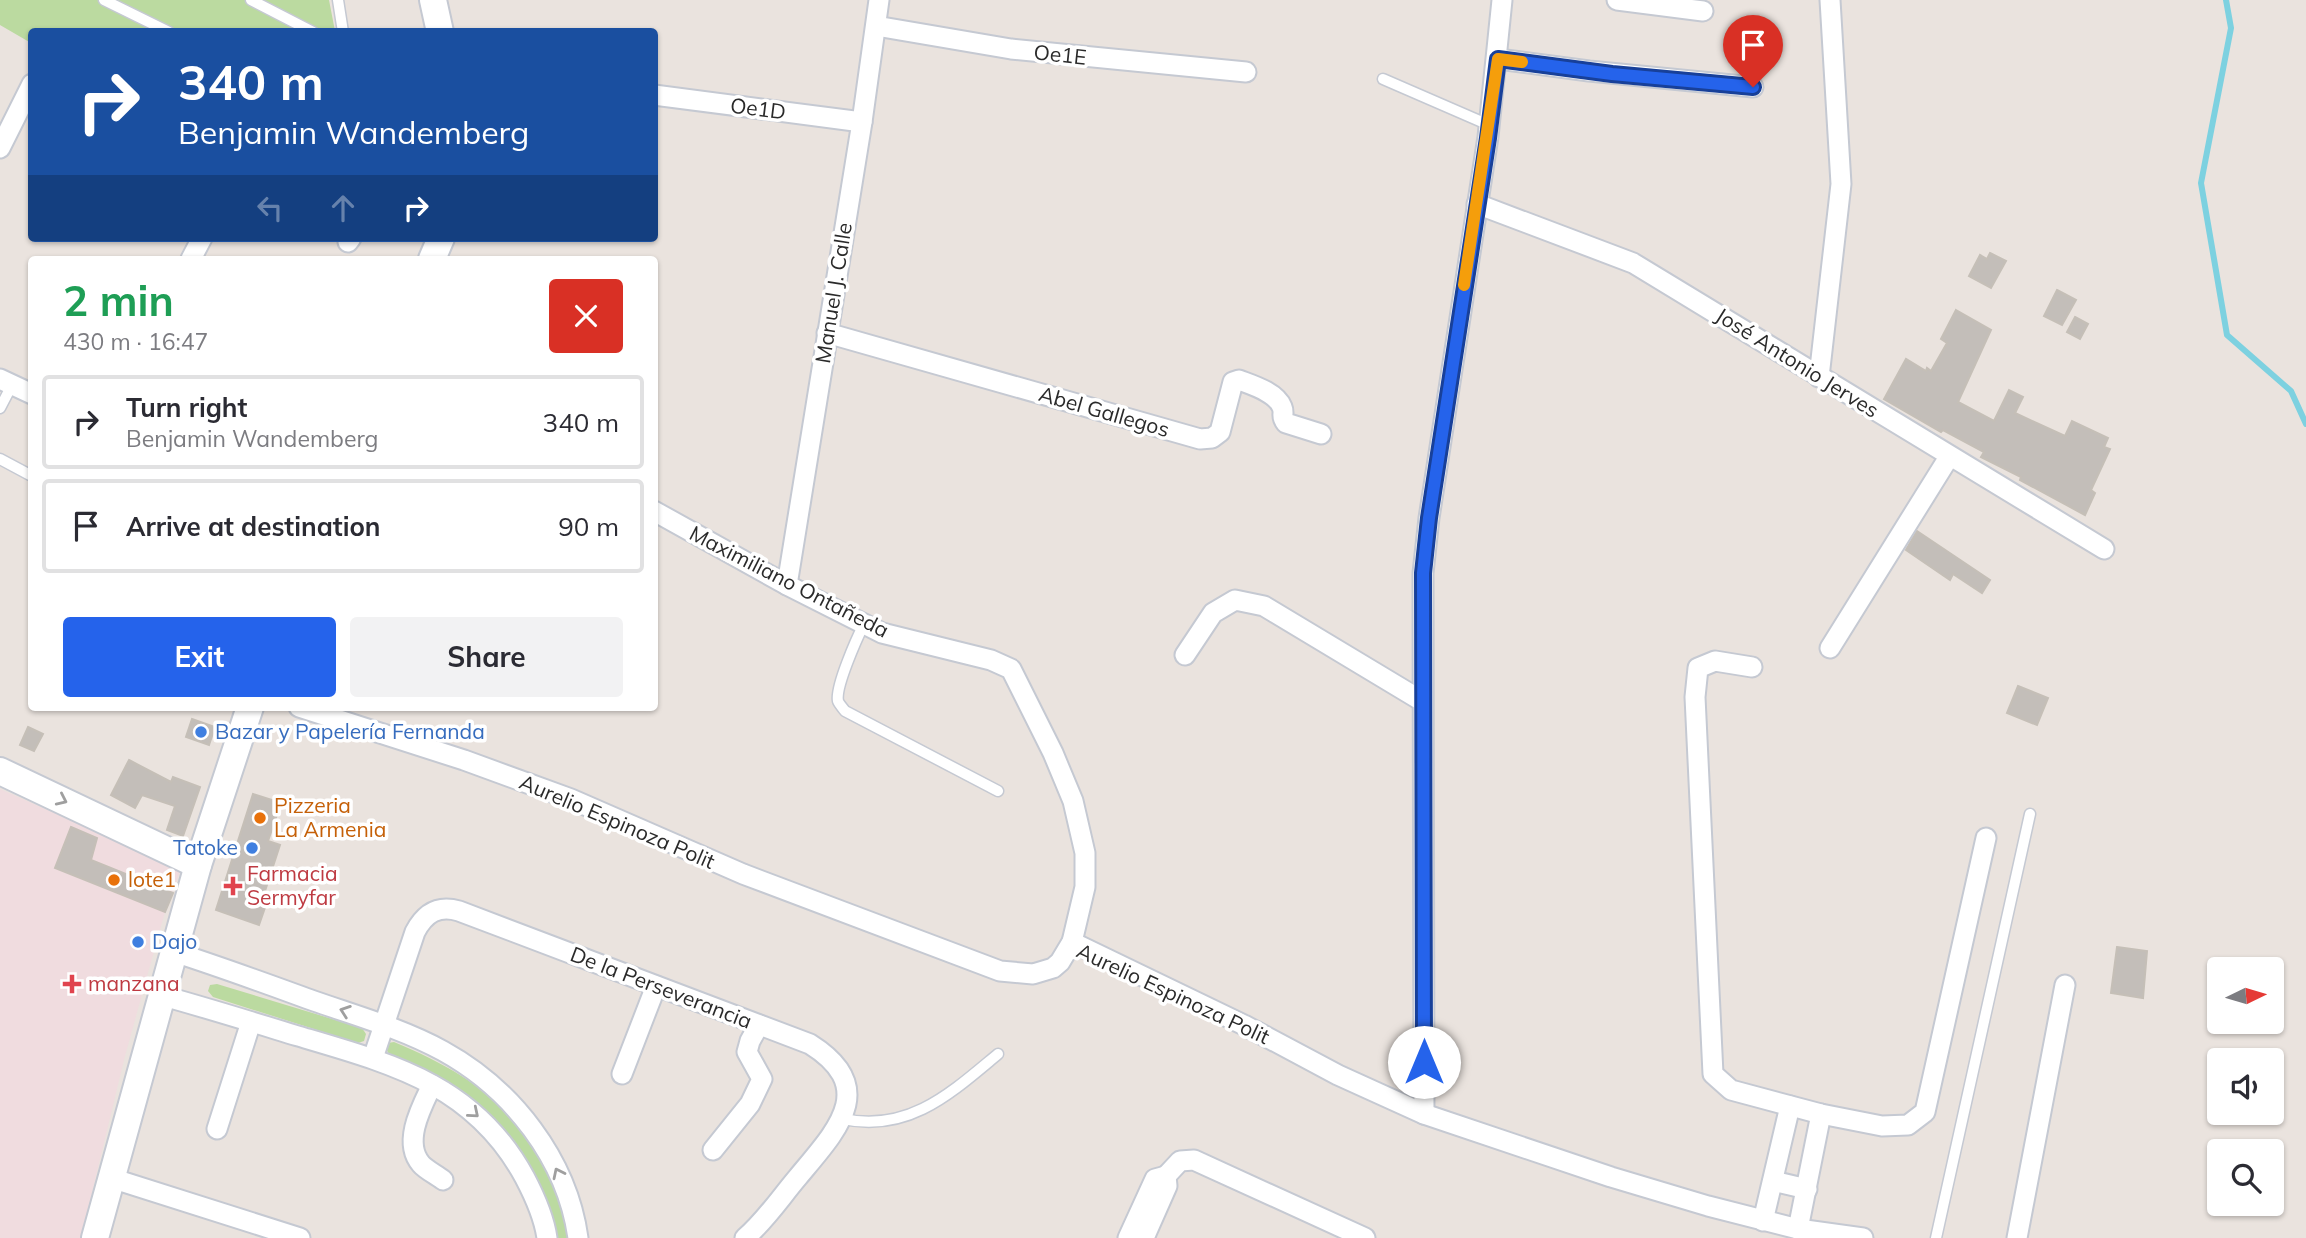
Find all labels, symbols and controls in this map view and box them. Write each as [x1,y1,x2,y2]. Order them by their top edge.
pin [1723,15,1783,87]
icon: arrive [1734,26,1772,64]
street label: Oe1E [1033,38,1088,70]
text: 340 m [178,51,324,112]
icon: right [63,56,154,147]
street label: Oe1D [729,92,787,124]
text: Benjamin Wandemberg [178,112,529,152]
icon: left [251,189,289,227]
icon: ahead [324,189,362,227]
icon: right [397,189,435,227]
street label: Manuel J. Calle [809,221,857,365]
text: 2 min [63,274,174,327]
button: close [549,279,623,353]
street label: José Antonio Jerves [1711,301,1884,423]
text: 430 m · 16:47 [63,327,208,356]
street label: Abel Gallegos [1036,380,1172,442]
text: Turn right [126,391,247,424]
icon: right [67,403,105,441]
text: 340 m [543,406,619,439]
text: Benjamin Wandemberg [126,424,378,453]
icon: arrive [67,507,105,545]
text: Arrive at destination [126,510,381,543]
text: 90 m [558,510,619,543]
street label: Maximiliano Ontañeda [686,520,893,643]
button: Exit [63,617,336,697]
button: Share [350,617,623,697]
place label: Bazar y Papelería Fernanda [215,718,485,744]
marker: Bazar y Papelería Fernanda [193,724,209,740]
street label: Aurelio Espinoza Polit [516,768,719,874]
one-way arrow [55,792,67,806]
place label: Pizzeria La Armenia [274,792,386,842]
marker: Pizzeria La Armenia [252,810,268,826]
place label: Tatoke [173,834,238,860]
marker: Tatoke [244,840,260,856]
place label: Farmacia Sermyfar [247,860,338,910]
place label: lote1 [128,866,176,892]
marker: lote1 [106,872,122,888]
marker: Farmacia Sermyfar [225,878,241,894]
place label: Dajo [152,928,197,954]
marker: Dajo [130,934,146,950]
street label: Aurelio Espinoza Polit [1073,937,1274,1049]
street label: De la Perseverancia [567,940,756,1034]
north arrow [2207,957,2284,1034]
map controls [2207,957,2284,1216]
place label: manzana [88,970,180,996]
marker: manzana [62,974,82,994]
one-way arrow [339,1005,351,1019]
position arrow [1387,1025,1461,1099]
button: sound [2207,1048,2284,1125]
one-way arrow [467,1105,479,1118]
button: search [2207,1139,2284,1216]
one-way arrow [552,1168,566,1180]

